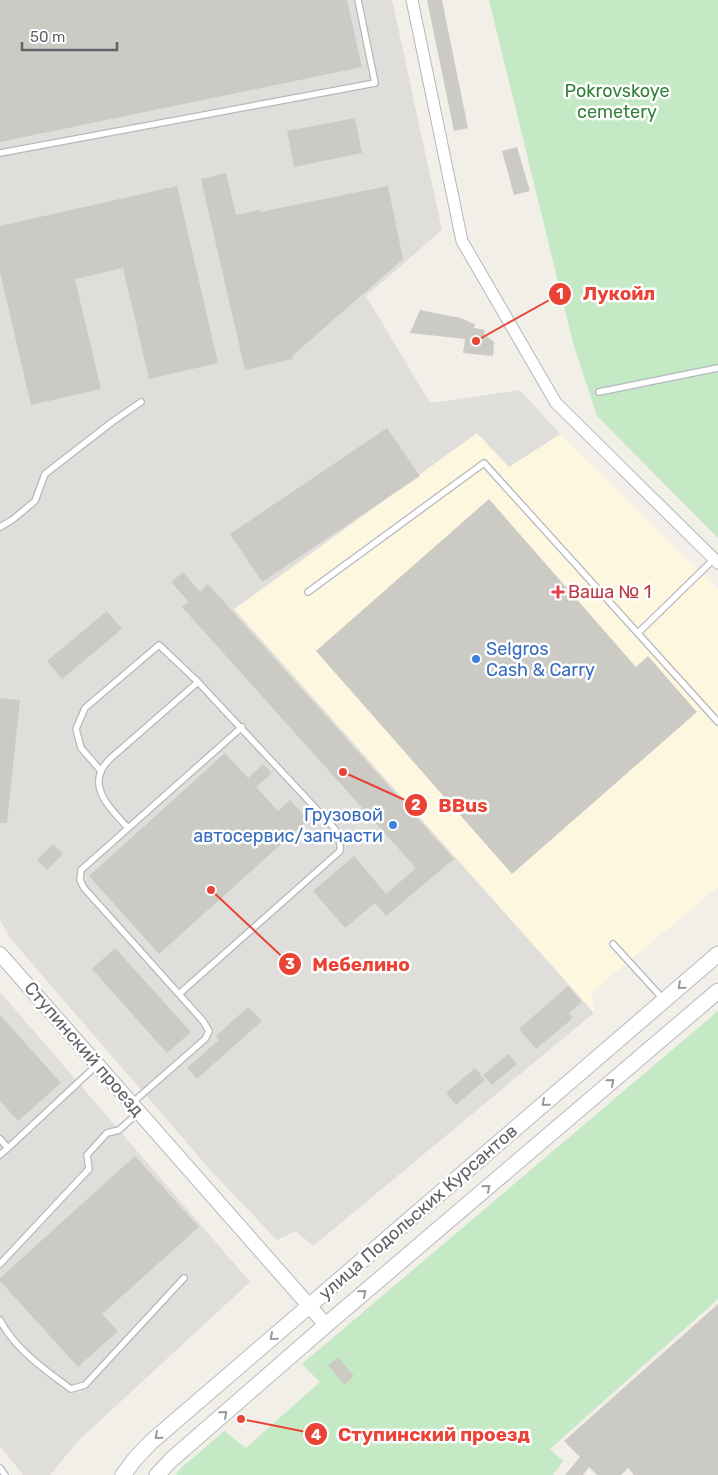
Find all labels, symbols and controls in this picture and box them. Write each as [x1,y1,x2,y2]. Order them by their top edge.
scale bar [22,20,118,52]
text: 50 m [30,28,65,46]
park label: Pokrovskoye cemetery [564,80,670,123]
callout: Лукойл [548,277,665,311]
text: Лукойл [583,282,655,305]
text: 1 [556,285,564,303]
place label: Ваша № 1 [568,581,651,603]
marker: Ваша № 1 [552,586,564,598]
place label: Selgros Cash & Carry [486,638,595,681]
marker: Selgros Cash & Carry [470,653,482,665]
callout: BBus [403,788,497,822]
text: BBus [438,794,488,817]
text: 2 [411,796,421,814]
place label: Грузовой автосервис/запчасти [193,804,383,847]
marker: Грузовой автосервис/запчасти [387,819,399,831]
callout: Мебелино [277,947,420,981]
text: Мебелино [312,953,410,976]
text: 3 [285,955,295,973]
street label: Ступинский проезд [19,977,149,1121]
one-way arrow [678,980,687,989]
one-way arrow [605,1079,614,1088]
one-way arrow [541,1097,550,1106]
street label: улица Подольских Курсантов [314,1120,522,1304]
one-way arrow [481,1185,490,1193]
one-way arrow [358,1290,367,1299]
one-way arrow [270,1331,279,1340]
one-way arrow [218,1411,227,1420]
callout: Ступинский проезд [303,1417,540,1451]
text: Ступинский проезд [338,1423,531,1446]
text: 4 [311,1426,321,1444]
one-way arrow [155,1430,164,1439]

